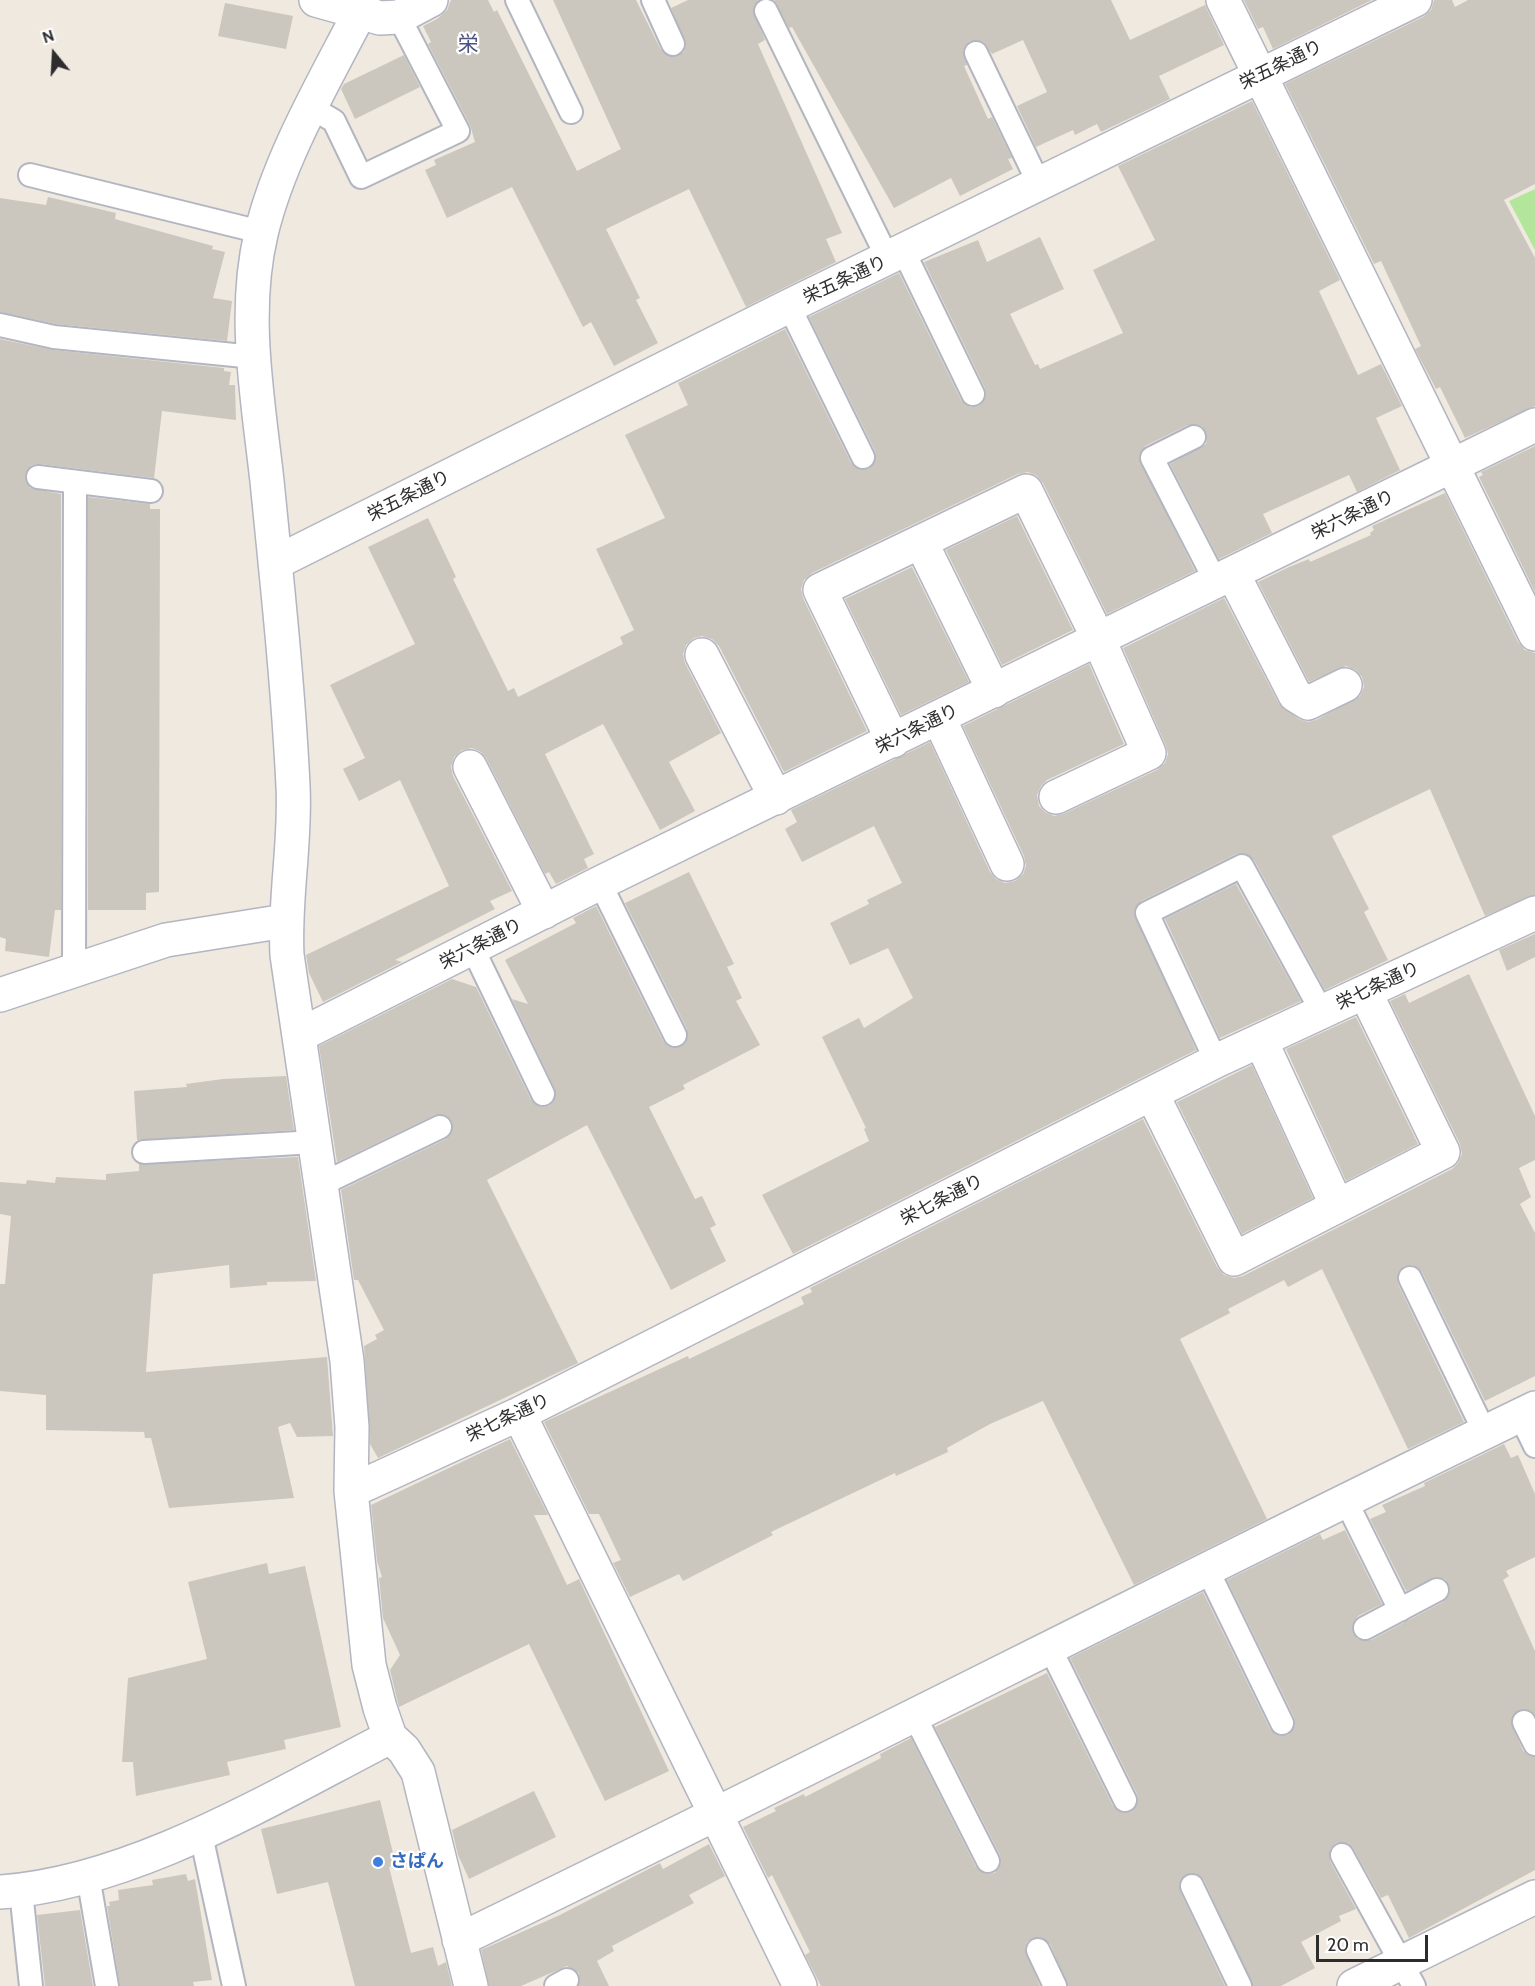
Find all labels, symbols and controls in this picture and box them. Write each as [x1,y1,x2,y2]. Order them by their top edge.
north arrow [24,24,84,84]
text: N [40,26,57,47]
district label: 栄 [458,32,478,58]
street label: 栄五条通り [1236,36,1326,94]
street label: 栄五条通り [800,251,890,309]
street label: 栄五条通り [364,466,454,526]
street label: 栄六条通り [1308,486,1398,544]
street label: 栄六条通り [872,700,962,758]
street label: 栄六条通り [436,914,526,974]
street label: 栄七条通り [1333,957,1423,1015]
street label: 栄七条通り [897,1170,987,1230]
street label: 栄七条通り [463,1389,553,1447]
place label: さぱん [390,1851,444,1873]
marker: さぱん [371,1855,385,1869]
scale bar [1319,1923,1432,1961]
text: 20 m [1327,1934,1369,1956]

